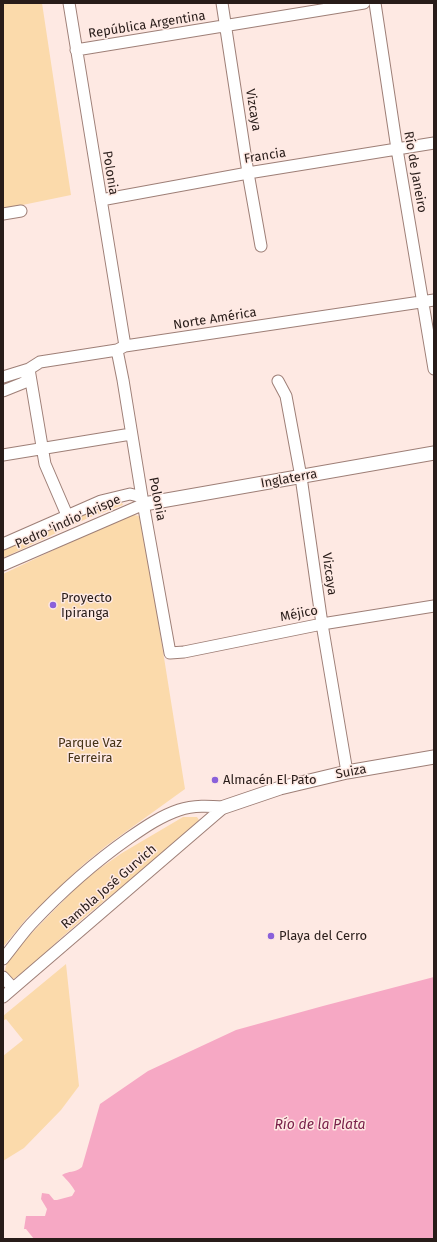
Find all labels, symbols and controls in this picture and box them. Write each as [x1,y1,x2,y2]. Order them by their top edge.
street label: República Argentina [87,8,207,42]
street label: Vizcaya [242,88,264,132]
street label: Río de Janeiro [400,130,430,214]
street label: Francia [243,145,287,167]
street label: Polonia [99,150,121,196]
street label: Norte América [172,305,258,333]
street label: Inglaterra [259,466,319,492]
street label: Polonia [145,476,169,522]
street label: Pedro 'indio' Arispe [13,492,123,552]
street label: Vizcaya [318,552,340,596]
place label: Proyecto Ipiranga [61,590,112,621]
marker: Proyecto Ipiranga [48,600,58,610]
street label: Méjico [279,603,319,625]
park label: Parque Vaz Ferreira [58,735,122,766]
street label: Suiza [334,761,368,783]
place label: Almacén El Pato [223,772,317,788]
marker: Almacén El Pato [210,775,220,785]
street label: Rambla José Gurvich [58,841,160,933]
place label: Playa del Cerro [279,928,367,944]
marker: Playa del Cerro [266,931,276,941]
water label: Río de la Plata [274,1117,366,1133]

